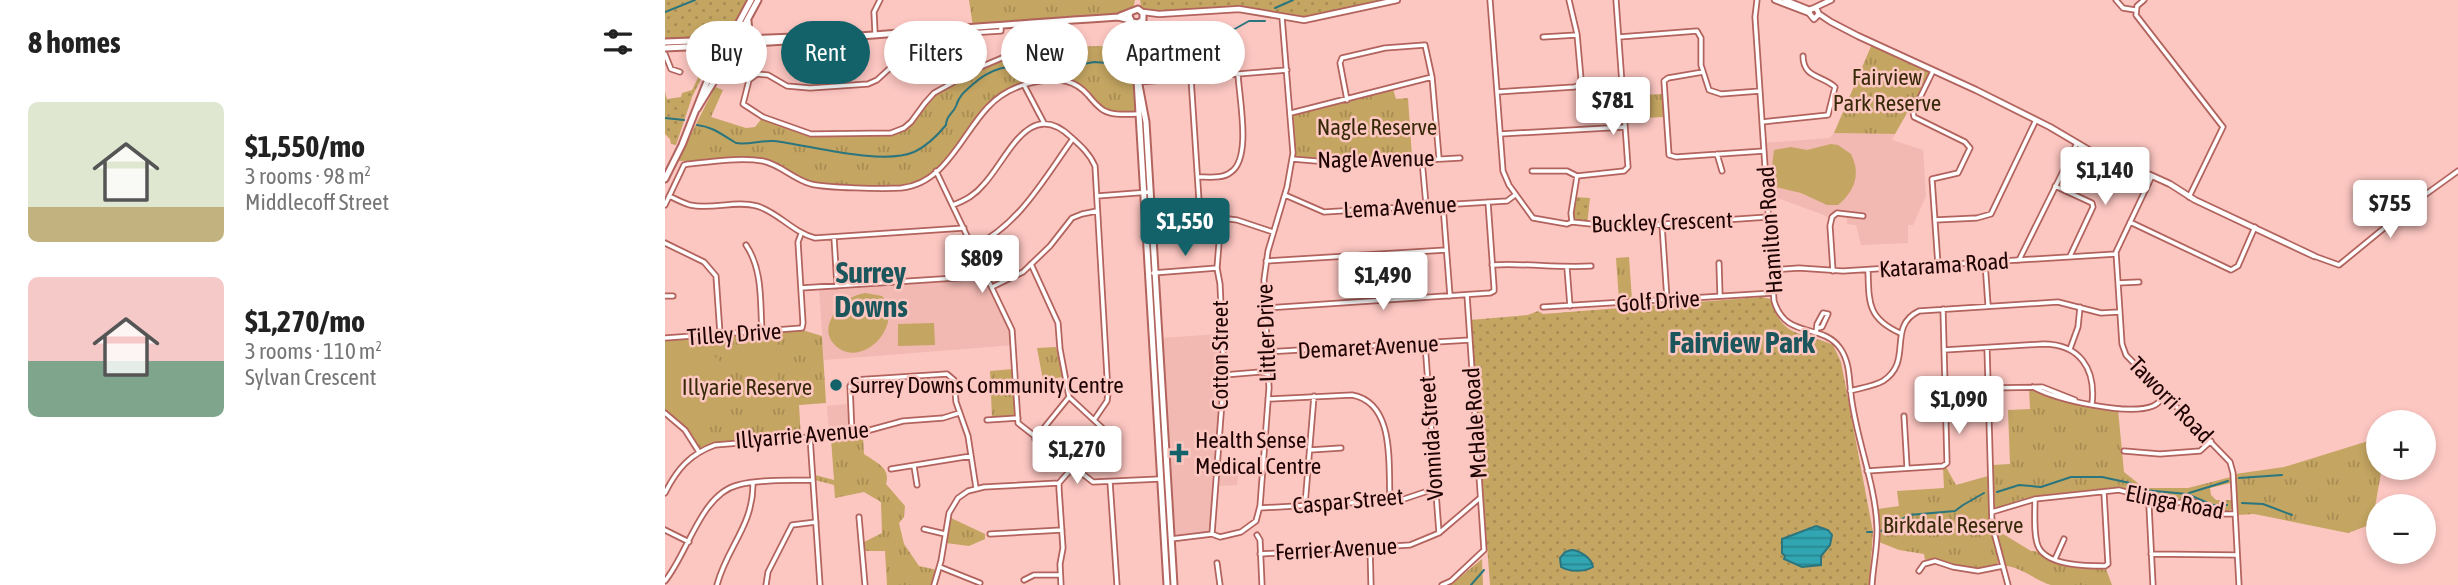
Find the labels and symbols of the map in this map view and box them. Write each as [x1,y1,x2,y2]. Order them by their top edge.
park label: Fairview Park Reserve [1833,64,1941,116]
pin: $781 [1572,78,1654,137]
park label: Nagle Reserve [1317,114,1437,140]
street label: Nagle Avenue [1317,145,1435,173]
pin: $1,140 [2048,148,2162,207]
street label: Hamilton Road [1753,166,1787,294]
pin: $755 [2349,180,2431,240]
street label: Lema Avenue [1343,191,1457,223]
pin: $1,550 [1128,198,1242,258]
street label: Buckley Crescent [1591,207,1733,237]
pin: $809 [941,236,1023,295]
street label: Katarama Road [1878,247,2010,283]
pin: $1,490 [1326,252,1440,312]
district label: Surrey Downs [834,255,908,323]
street label: Littler Drive [1251,283,1281,383]
street label: Golf Drive [1616,285,1700,317]
street label: Cotton Street [1207,300,1233,410]
street label: Tilley Drive [686,318,782,350]
district label: Fairview Park [1669,325,1816,359]
street label: Demaret Avenue [1297,330,1439,364]
street label: Taworri Road [2124,352,2218,448]
street label: McHale Road [1458,367,1492,479]
place label: Surrey Downs Community Centre [850,372,1124,398]
park label: Illyarie Reserve [682,374,812,400]
street label: Vonnida Street [1414,375,1448,501]
pin: $1,090 [1902,376,2016,436]
marker: Surrey Downs Community Centre [828,377,844,393]
street label: Illyarrie Avenue [734,416,870,454]
pin: $1,270 [1020,426,1134,486]
place label: Health Sense Medical Centre [1195,427,1321,479]
marker: Health Sense Medical Centre [1169,443,1189,463]
street label: Elinga Road [2124,480,2226,524]
street label: Caspar Street [1291,483,1405,519]
park label: Birkdale Reserve [1883,512,2023,538]
street label: Ferrier Avenue [1274,533,1398,565]

